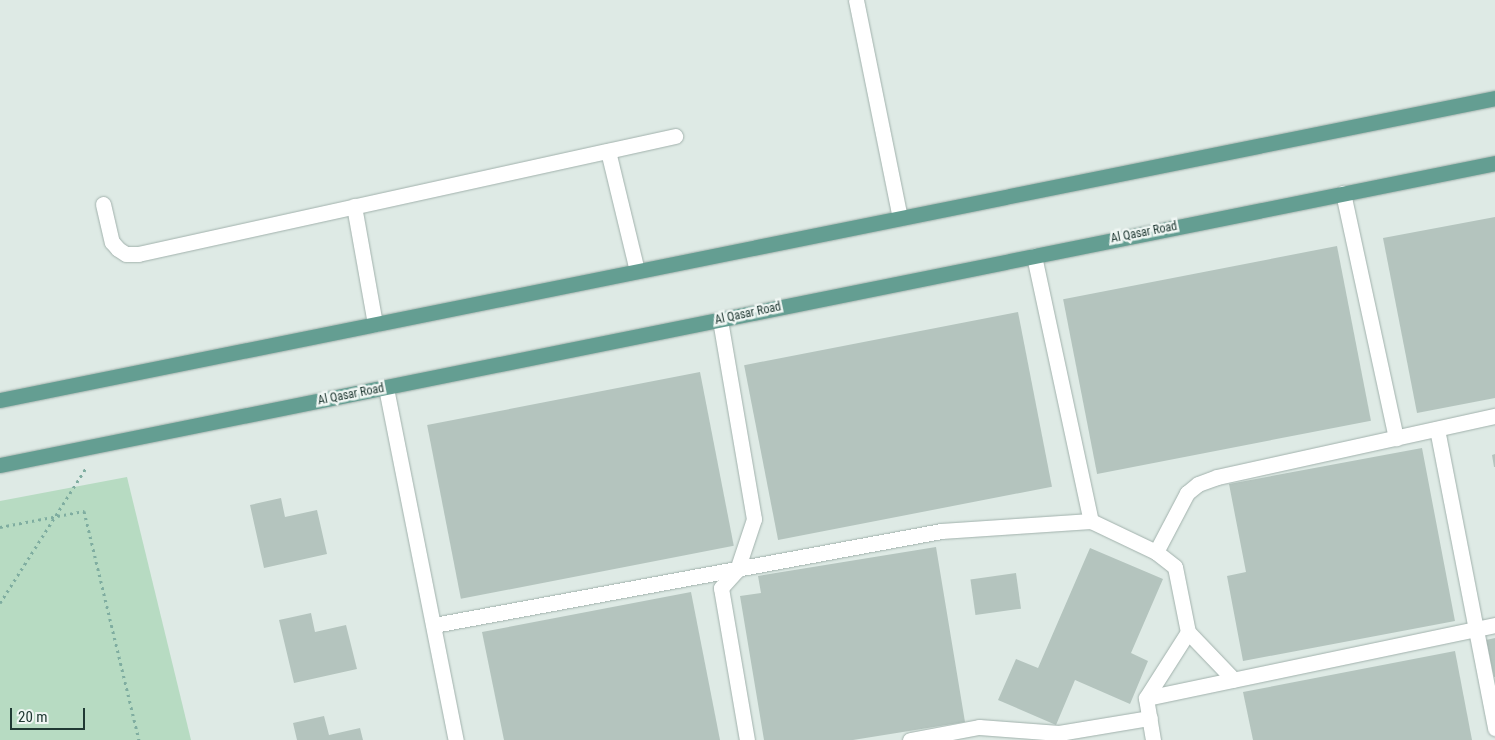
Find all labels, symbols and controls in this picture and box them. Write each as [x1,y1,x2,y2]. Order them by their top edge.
street label: Al Qasar Road [1110,220,1178,246]
street label: Al Qasar Road [714,300,782,328]
street label: Al Qasar Road [317,382,385,408]
scale bar [12,698,88,730]
text: 20 m [18,708,48,726]

